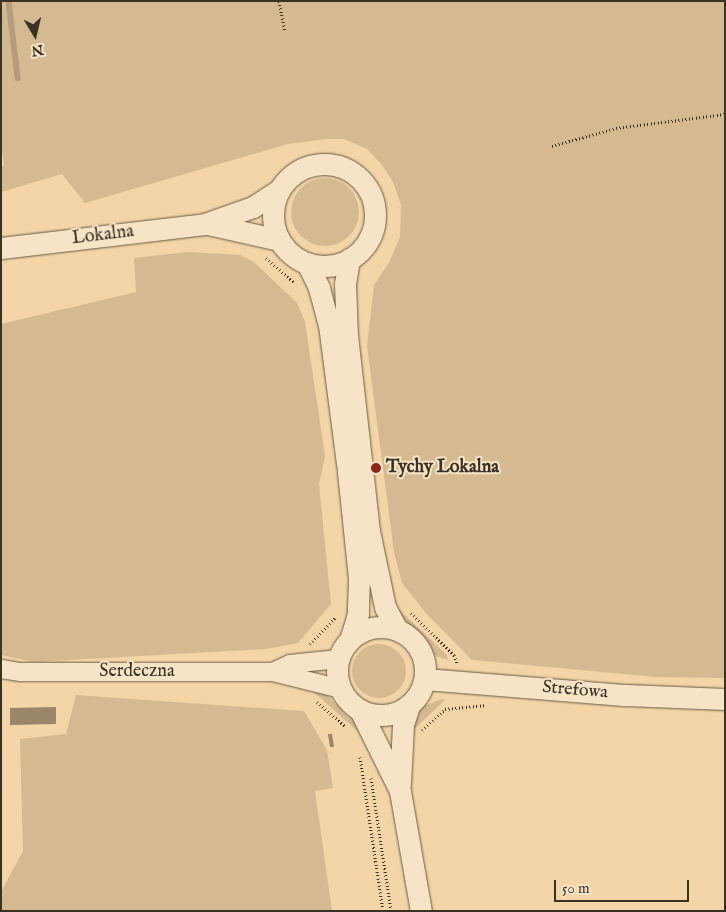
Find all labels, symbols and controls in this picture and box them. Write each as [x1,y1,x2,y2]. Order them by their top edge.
north arrow [10,10,60,60]
text: N [30,40,45,60]
street label: Lokalna [71,221,135,251]
place label: Tychy Lokalna [386,457,499,479]
marker: Tychy Lokalna [370,462,382,474]
street label: Serdeczna [99,661,175,683]
street label: Strefowa [541,677,609,705]
scale bar [556,870,691,902]
text: 50 m [562,879,590,898]

